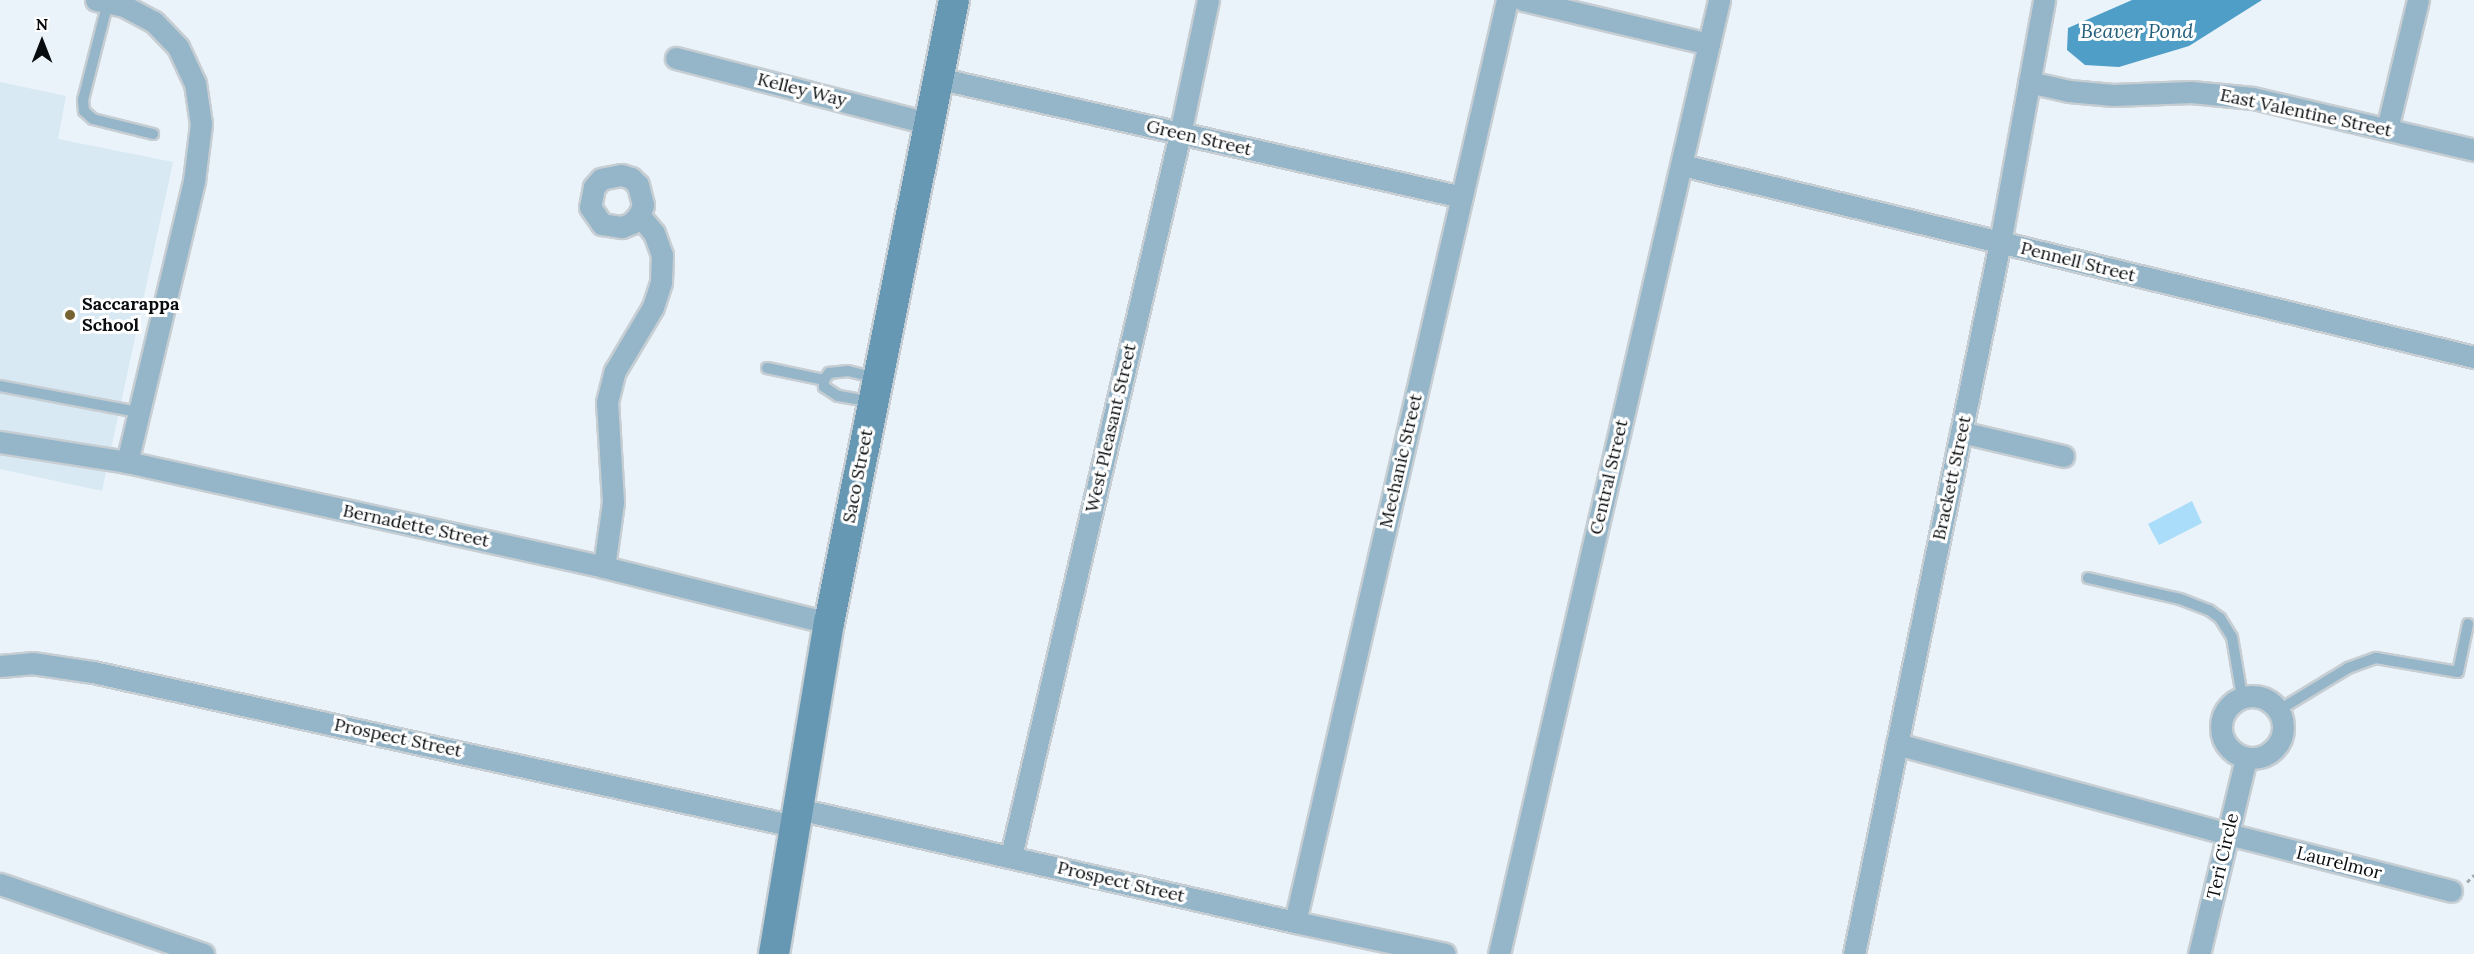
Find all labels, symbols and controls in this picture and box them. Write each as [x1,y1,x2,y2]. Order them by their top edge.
north arrow [12,12,72,72]
text: N [36,14,48,34]
water label: Beaver Pond [2081,18,2193,42]
street label: Kelley Way [755,68,849,112]
street label: East Valentine Street [2218,84,2394,142]
street label: Green Street [1144,115,1254,161]
street label: Pennell Street [2018,237,2138,287]
place label: Saccarappa School [82,294,179,336]
marker: Saccarappa School [63,308,77,322]
street label: West Pleasant Street [1081,341,1141,515]
street label: Mechanic Street [1375,392,1427,530]
street label: Brackett Street [1928,414,1976,542]
street label: Central Street [1585,417,1633,537]
street label: Saco Street [838,427,878,525]
street label: Bernadette Street [341,500,491,552]
street label: Prospect Street [332,714,464,762]
street label: Teri Circle [2203,811,2243,901]
street label: Laurelmor [2294,842,2384,884]
street label: Prospect Street [1055,857,1187,907]

